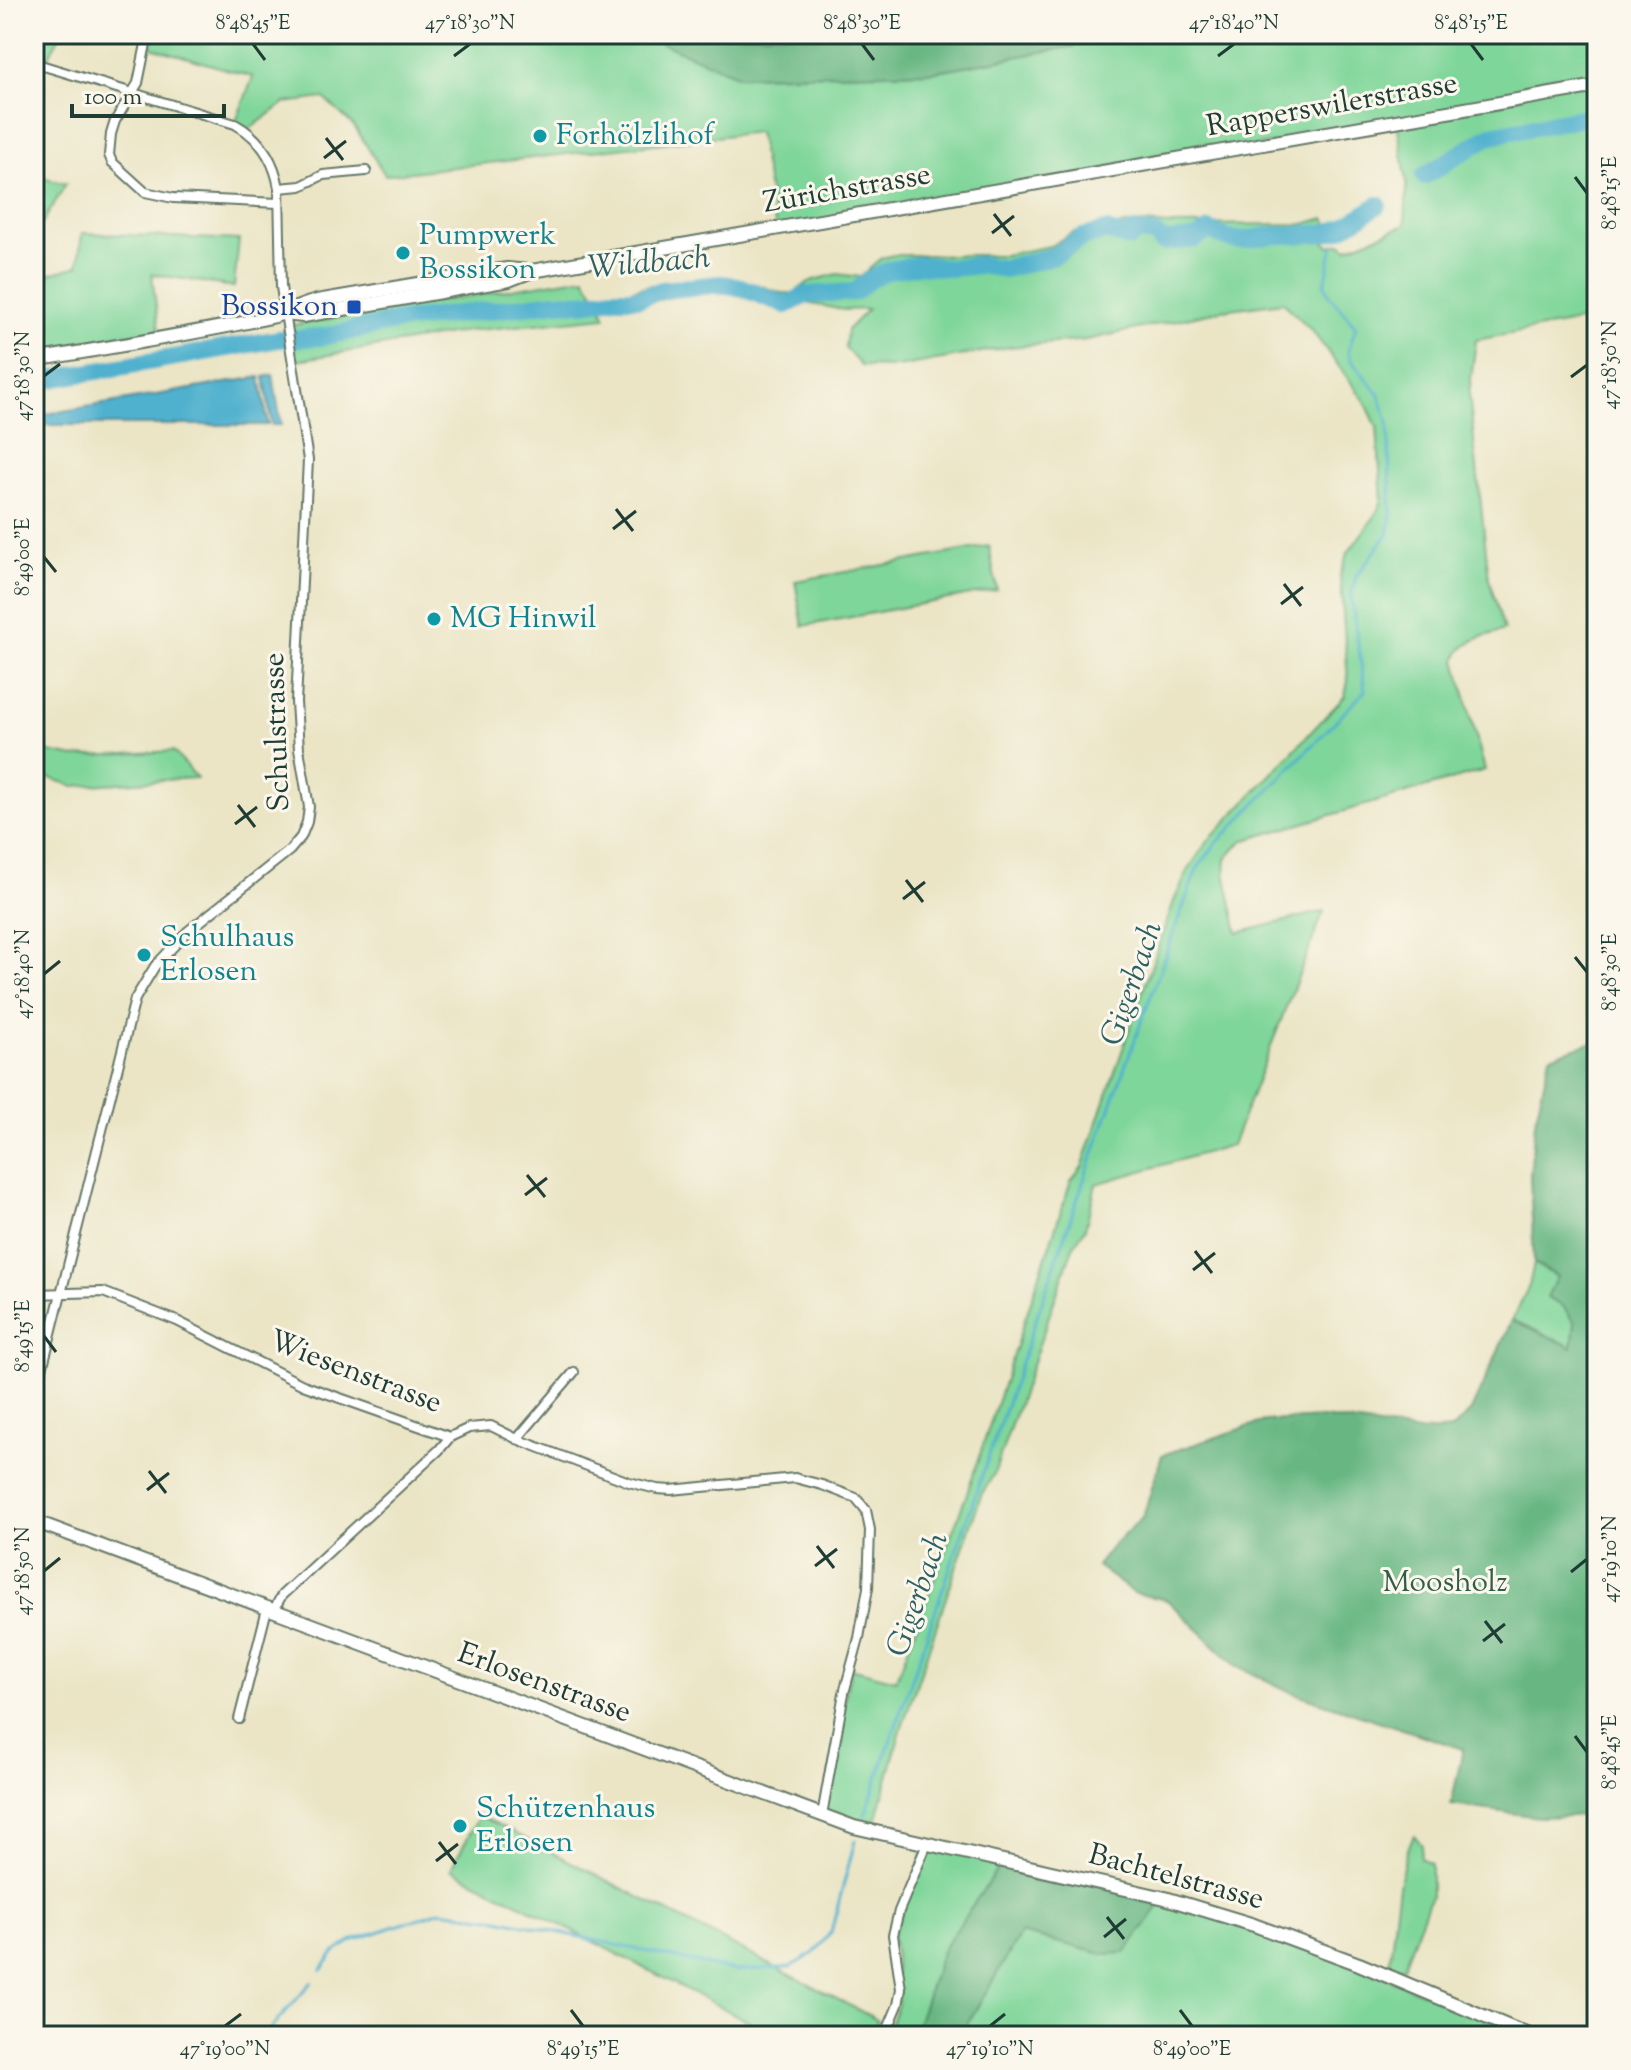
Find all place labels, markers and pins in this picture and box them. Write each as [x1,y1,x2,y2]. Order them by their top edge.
place label: Forhölzlihof [556,115,716,158]
marker: Forhölzlihof [531,127,549,145]
place label: Pumpwerk Bossikon [419,215,556,292]
marker: Pumpwerk Bossikon [394,244,412,262]
place label: Bossikon [221,286,338,329]
marker: Bossikon [345,298,363,316]
place label: MG Hinwil [450,598,597,641]
marker: MG Hinwil [425,610,443,628]
place label: Schulhaus Erlosen [160,917,294,994]
marker: Schulhaus Erlosen [135,946,153,964]
place label: Schützenhaus Erlosen [476,1788,655,1865]
marker: Schützenhaus Erlosen [451,1817,469,1835]

